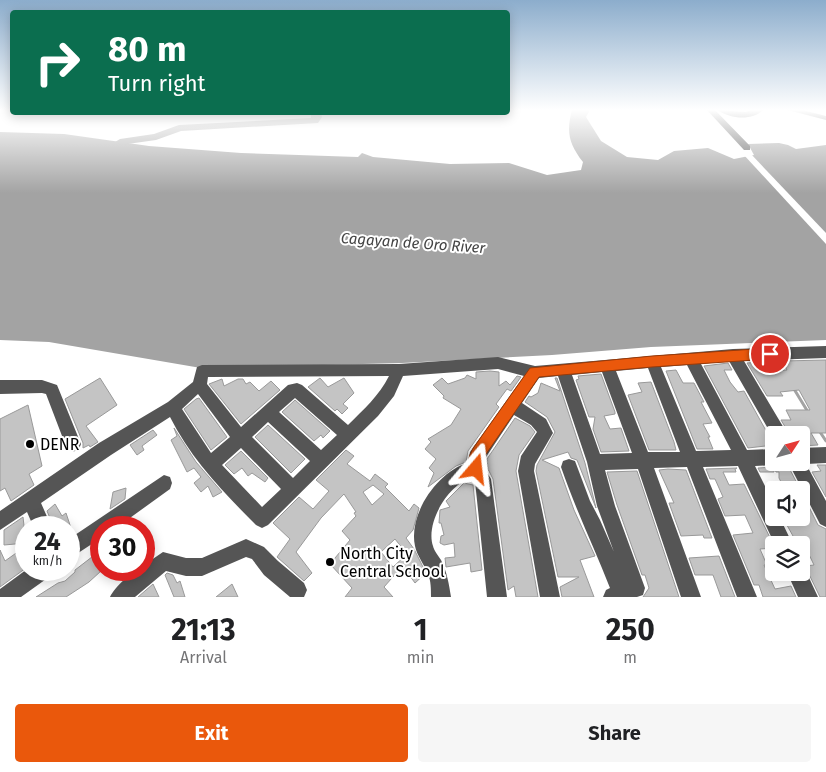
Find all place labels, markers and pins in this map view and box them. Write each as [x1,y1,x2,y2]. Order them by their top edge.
pin [749,333,791,375]
place label: DENR [40,435,80,454]
marker: DENR [24,438,36,450]
place label: North City Central School [340,544,445,581]
marker: North City Central School [324,556,336,568]

